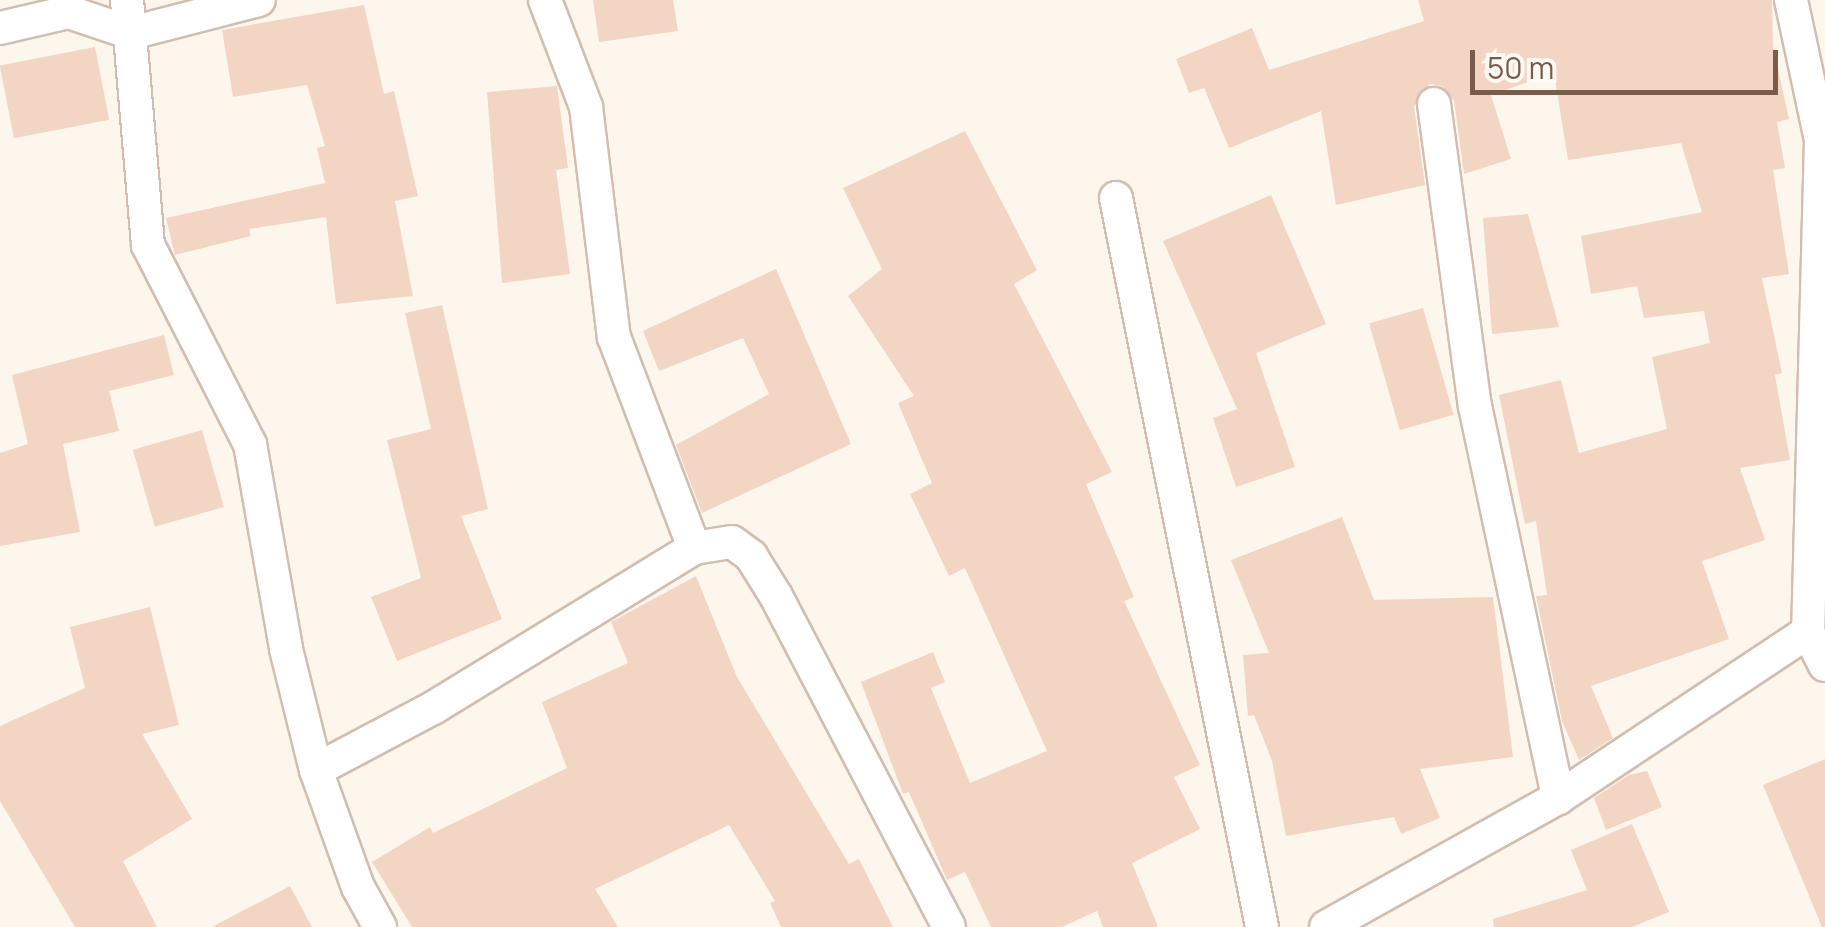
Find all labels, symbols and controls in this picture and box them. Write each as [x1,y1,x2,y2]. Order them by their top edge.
scale bar [1475,30,1782,92]
text: 50 m [1487,47,1554,88]

